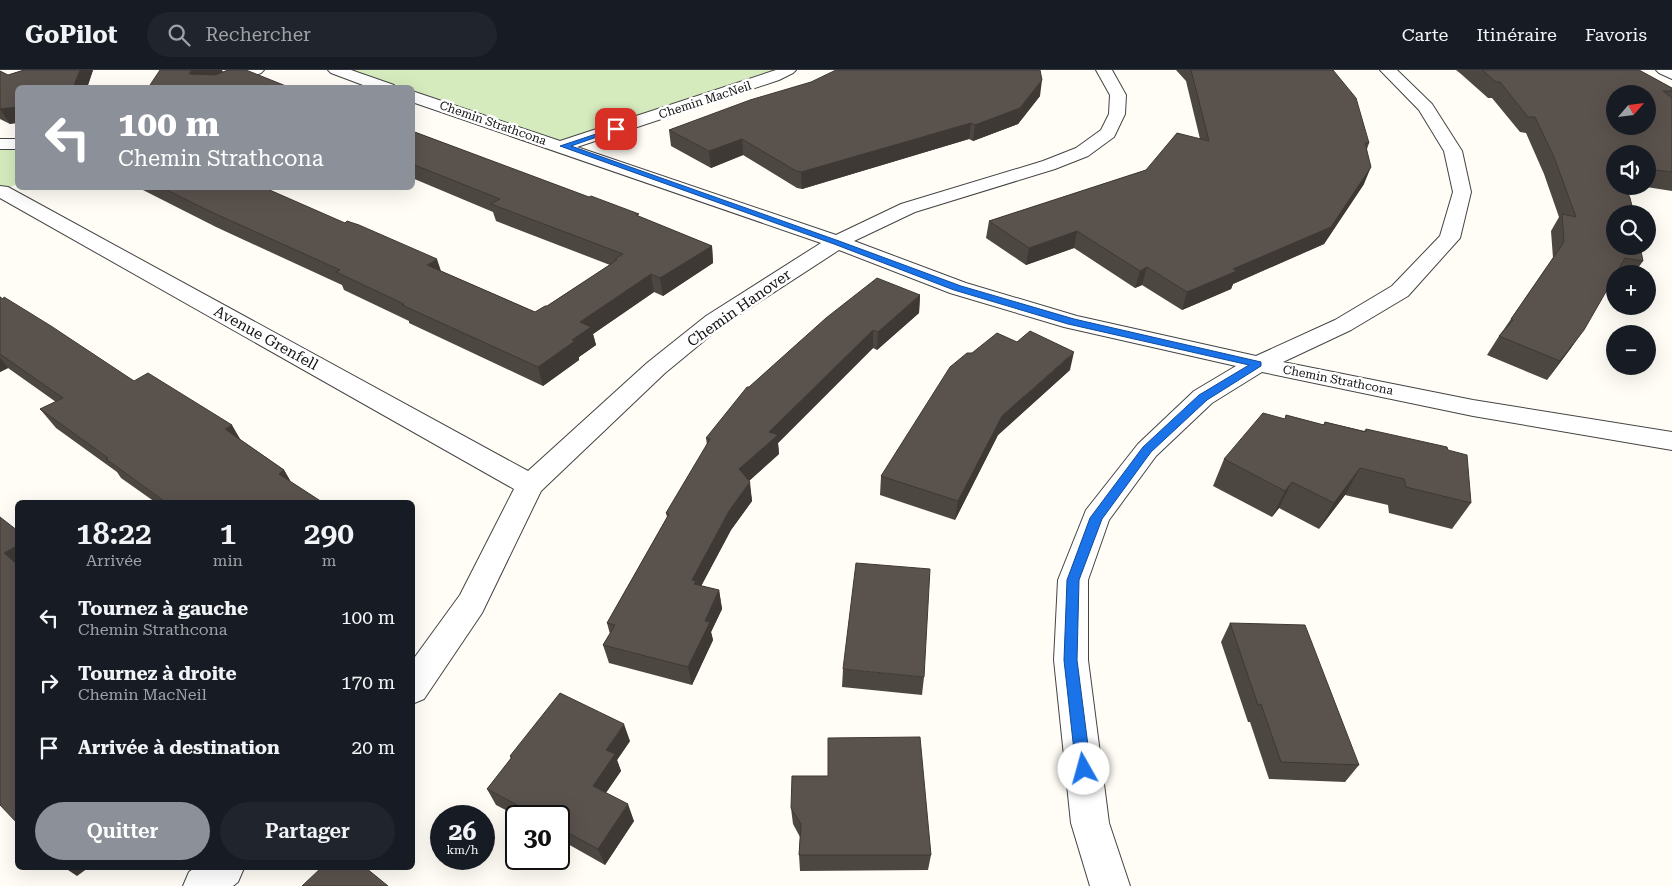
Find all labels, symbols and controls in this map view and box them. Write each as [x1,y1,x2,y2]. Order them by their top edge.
search box [147,12,497,57]
text: GoPilot [25,21,117,49]
icon: search [165,21,193,49]
text: Rechercher [205,23,311,46]
text: Carte [1402,24,1448,45]
text: Itinéraire [1476,24,1557,45]
text: Favoris [1585,24,1647,45]
street label: Chemin MacNeil [657,78,753,122]
north arrow [1606,85,1656,135]
map controls [1606,85,1656,375]
street label: Chemin Strathcona [438,98,549,148]
text: 100 m [118,104,219,145]
icon: left [35,105,100,170]
pin [595,108,637,150]
icon: arrive [602,115,630,143]
button: sound [1606,145,1656,195]
text: Chemin Strathcona [118,146,324,171]
button: search [1606,205,1656,255]
button: + [1606,265,1656,315]
street label: Chemin Hanover [684,266,794,350]
street label: Avenue Grenfell [211,302,322,374]
button: − [1606,325,1656,375]
street label: Chemin Strathcona [1282,362,1395,398]
text: 18:22 [76,516,152,551]
text: 1 [219,516,236,551]
text: 290 [304,516,354,551]
text: Arrivée [86,551,142,570]
text: min [213,551,243,570]
text: m [322,551,336,570]
text: Tournez à gauche [78,597,248,620]
icon: left [35,604,63,632]
text: 100 m [341,606,395,629]
text: Chemin Strathcona [78,620,228,639]
text: Tournez à droite [78,662,237,685]
icon: right [35,669,63,697]
text: 170 m [341,671,395,694]
text: Chemin MacNeil [78,685,207,704]
icon: arrive [35,734,63,762]
text: Arrivée à destination [78,736,280,759]
text: 20 m [352,736,395,759]
position arrow [1057,742,1109,794]
button: Quitter [35,802,210,860]
button: Partager [220,802,395,860]
speed limit sign: 30 [505,805,570,870]
text: 26 [448,817,477,846]
text: km/h [446,843,479,857]

